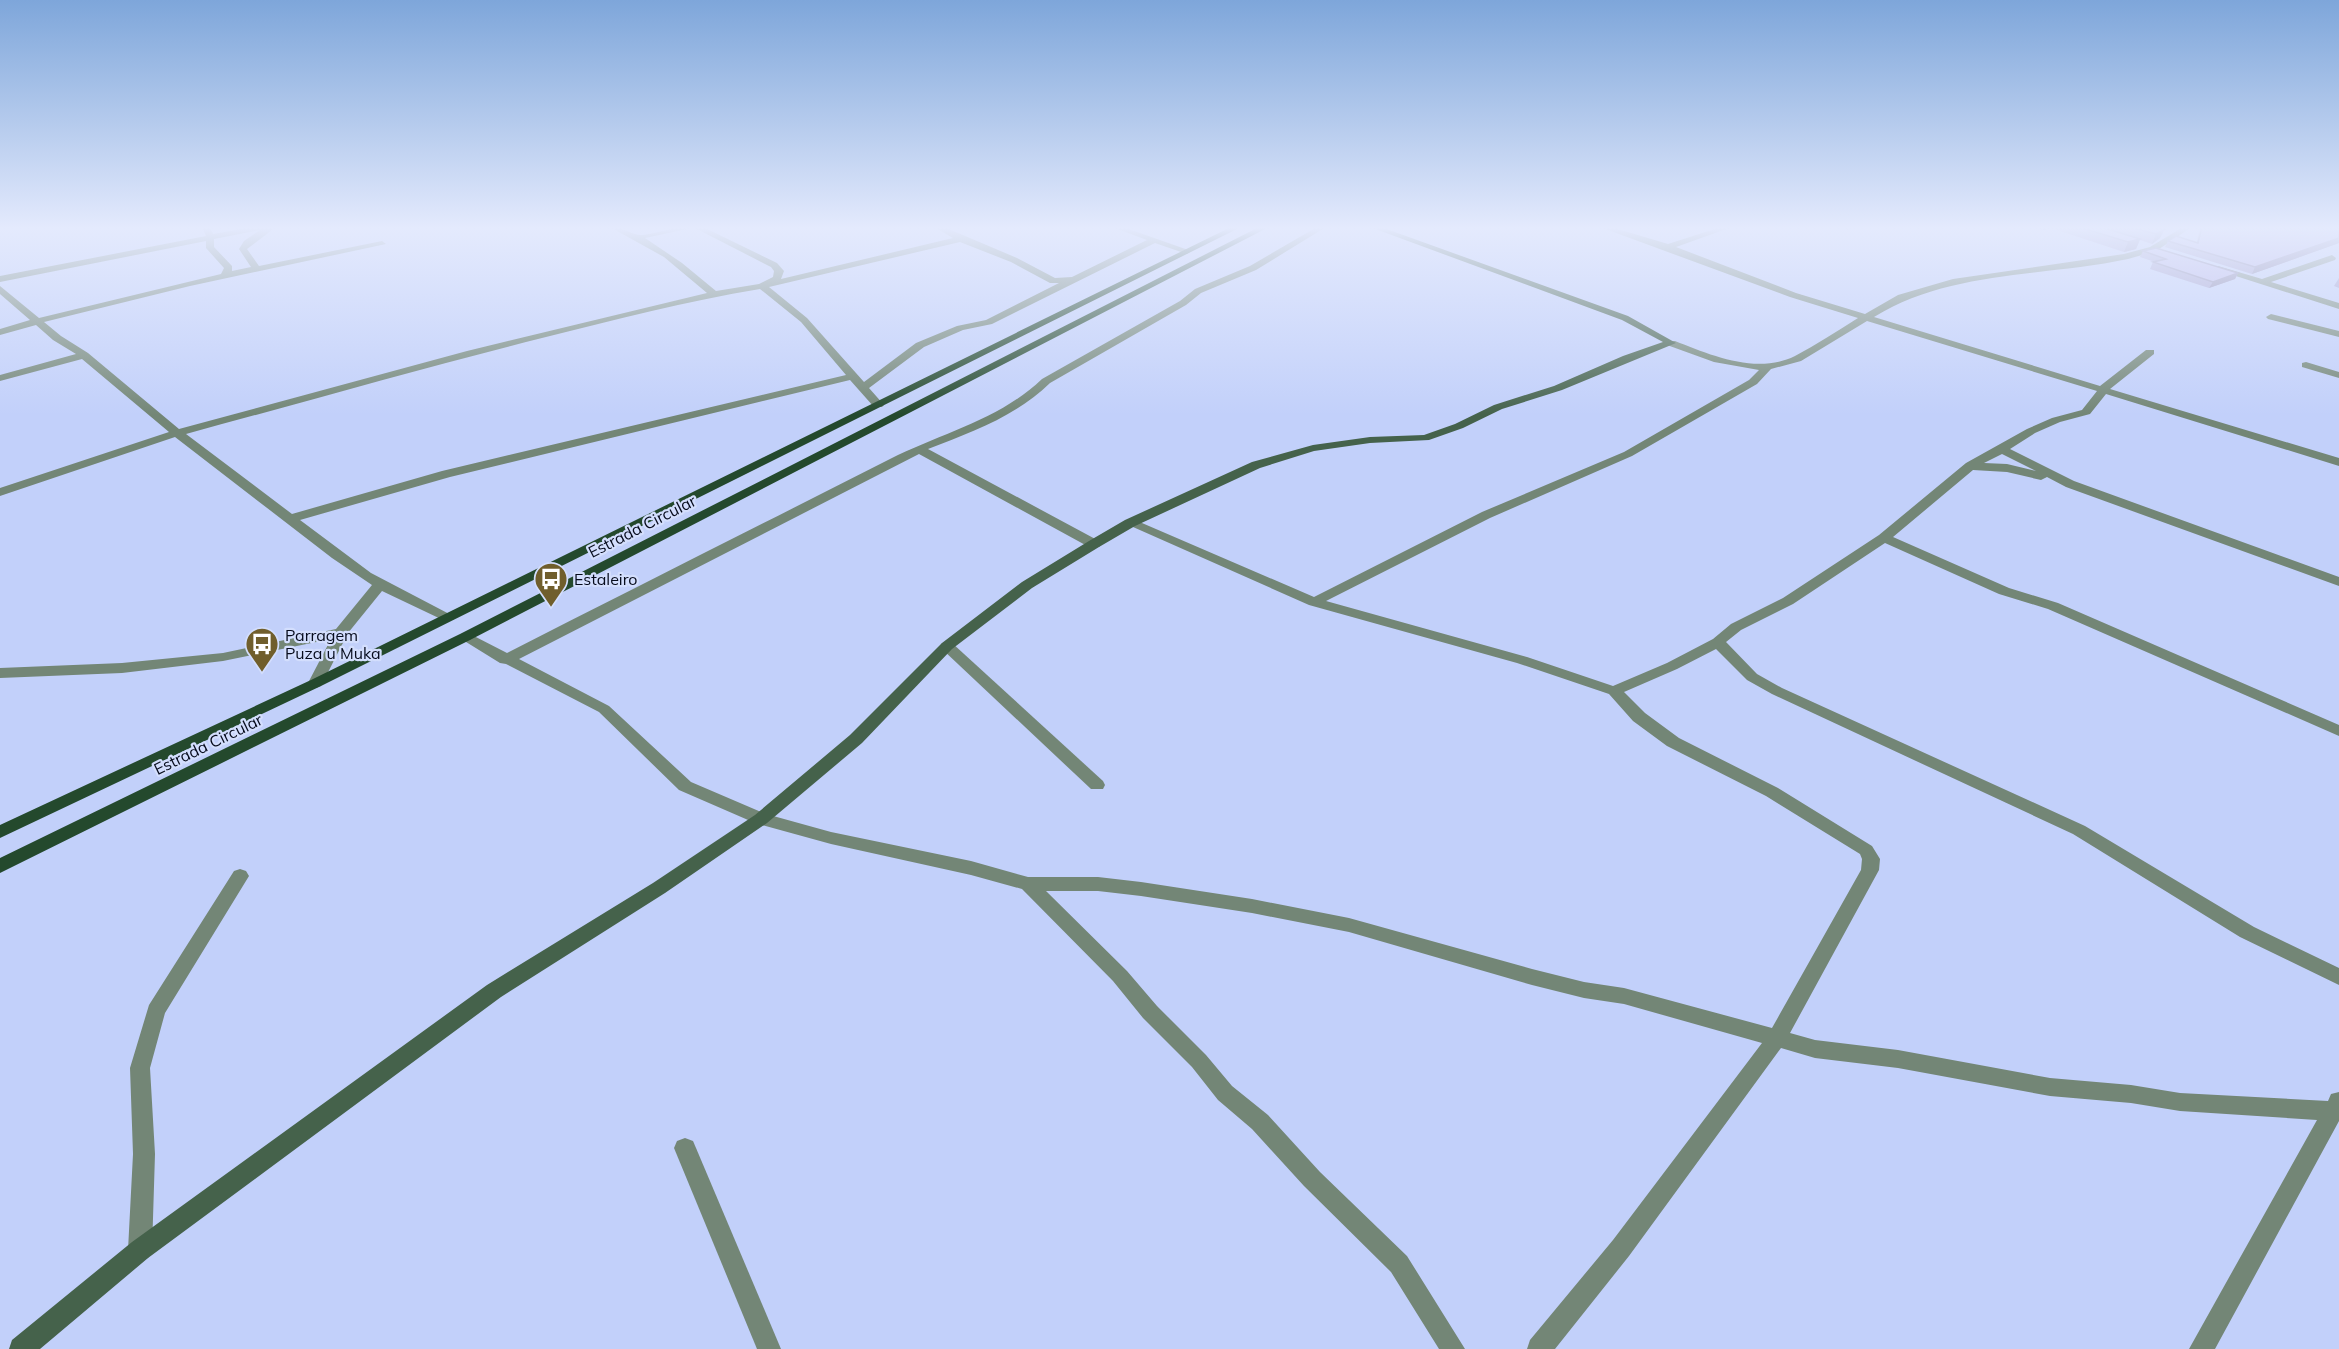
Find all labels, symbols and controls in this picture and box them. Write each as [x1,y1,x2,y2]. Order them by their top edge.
street label: Estrada Circular [585,490,699,562]
bus stop icon: Estaleiro [533,561,569,608]
place label: Estaleiro [574,569,638,589]
place label: Parragem Puza u Muka [285,625,381,663]
bus stop icon: Parragem Puza u Muka [244,626,280,673]
street label: Estrada Circular [150,709,266,779]

